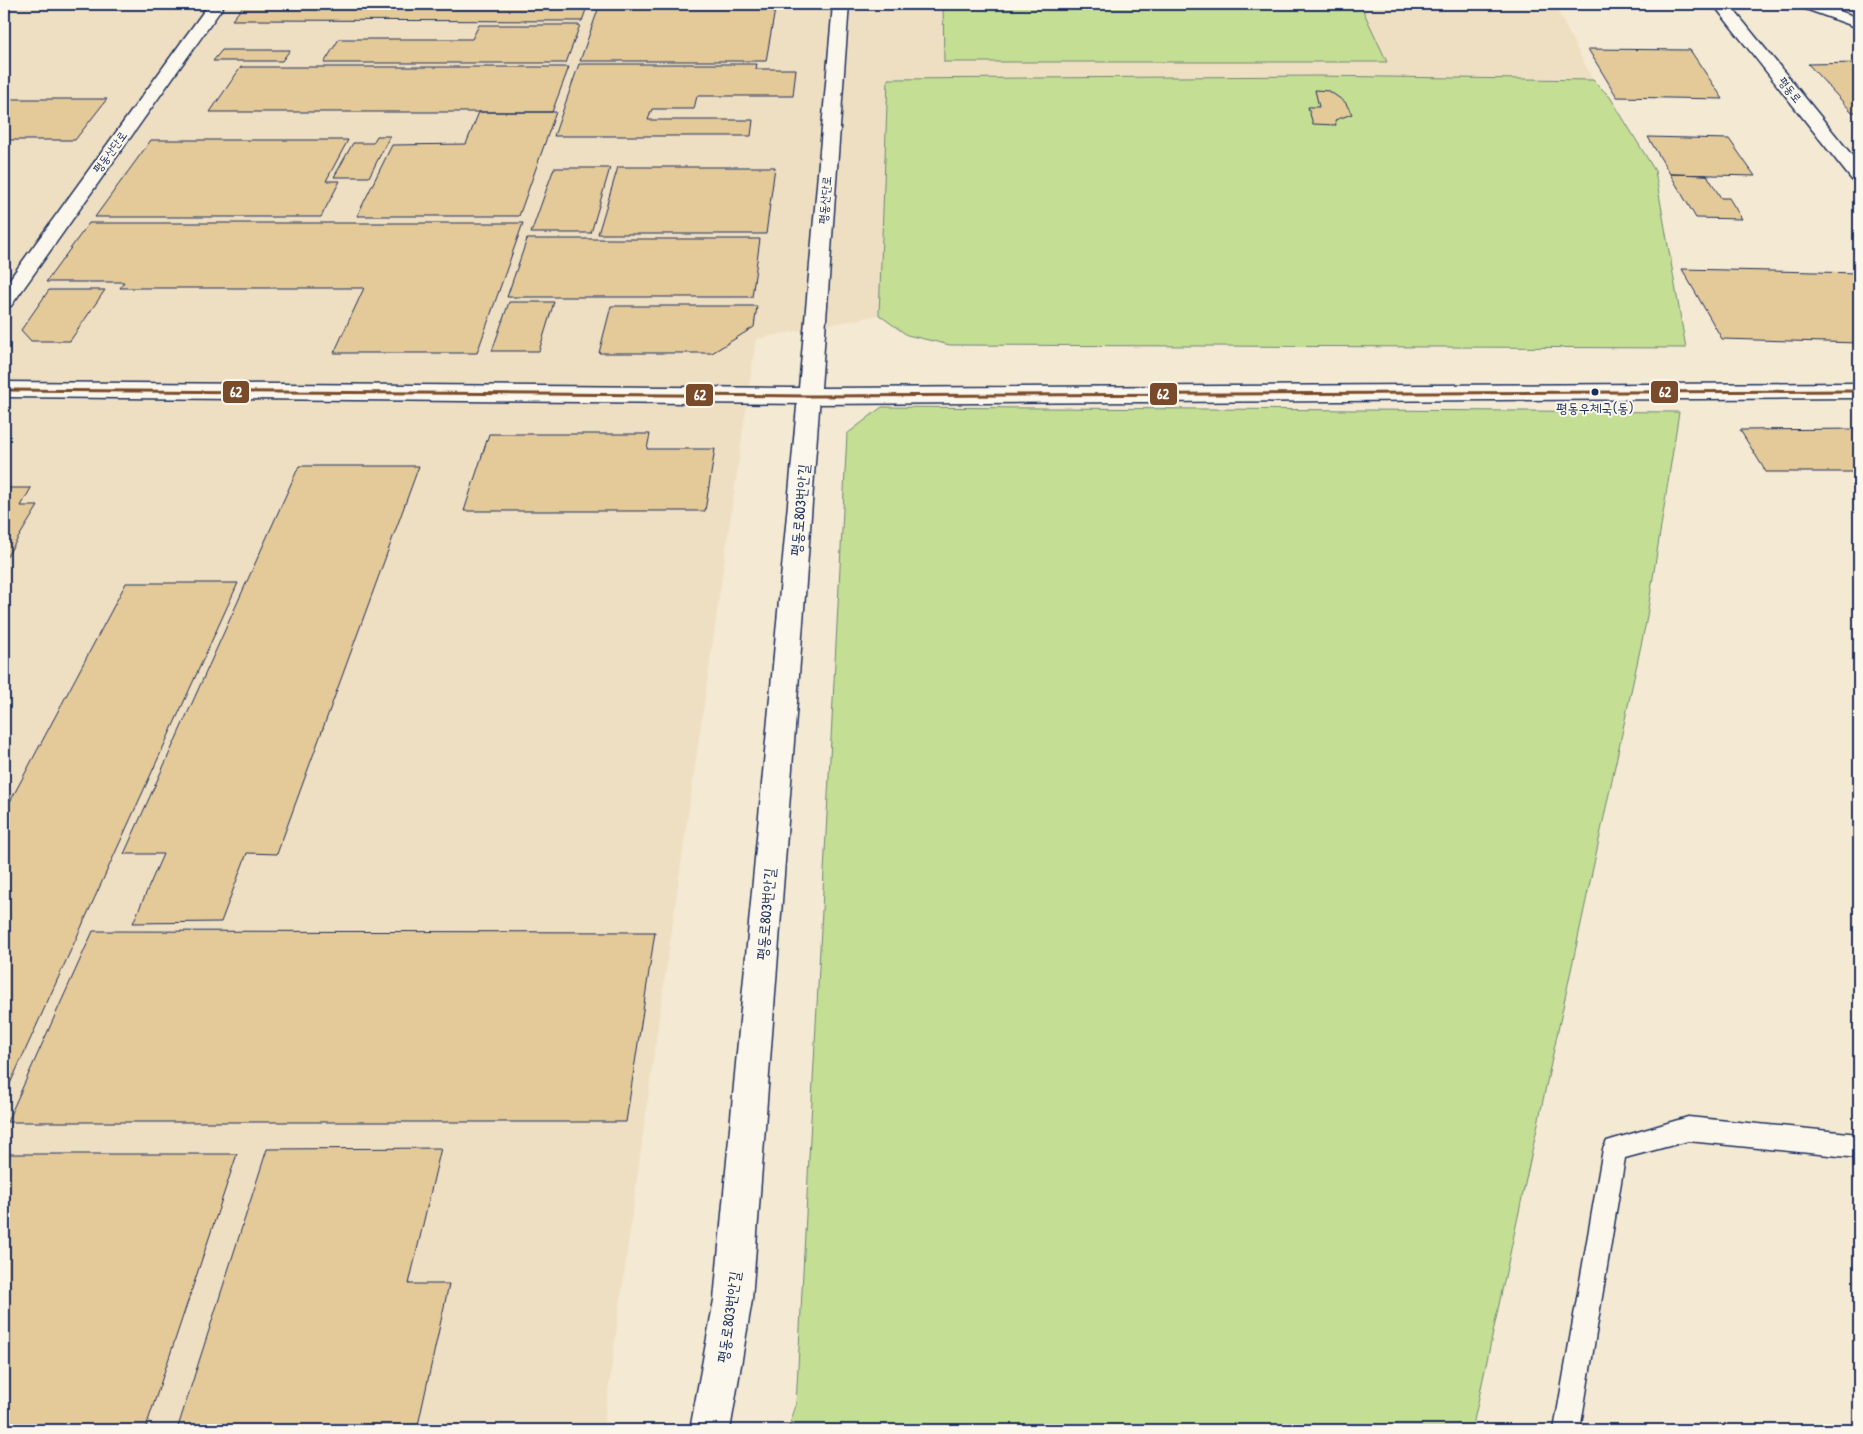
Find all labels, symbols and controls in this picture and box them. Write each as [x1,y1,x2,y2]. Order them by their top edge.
street label: 평동로 [1775,73,1806,106]
street label: 평동산단로 [89,127,131,176]
street label: 평동산단로 [814,175,835,225]
line badge: 62 [222,380,250,404]
line badge: 62 [1650,380,1679,404]
text: 62 [230,382,243,401]
line badge: 62 [1149,382,1178,406]
text: 62 [1659,382,1672,401]
line badge: 62 [685,383,714,407]
text: 62 [1157,384,1170,403]
text: 62 [694,385,707,404]
marker: 평동우체국(동) [1590,387,1600,397]
place label: 평동우체국(동) [1556,398,1634,417]
street label: 평동로803번안길 [785,463,814,557]
street label: 평동로803번안길 [751,867,780,961]
street label: 평동로803번안길 [712,1270,745,1364]

